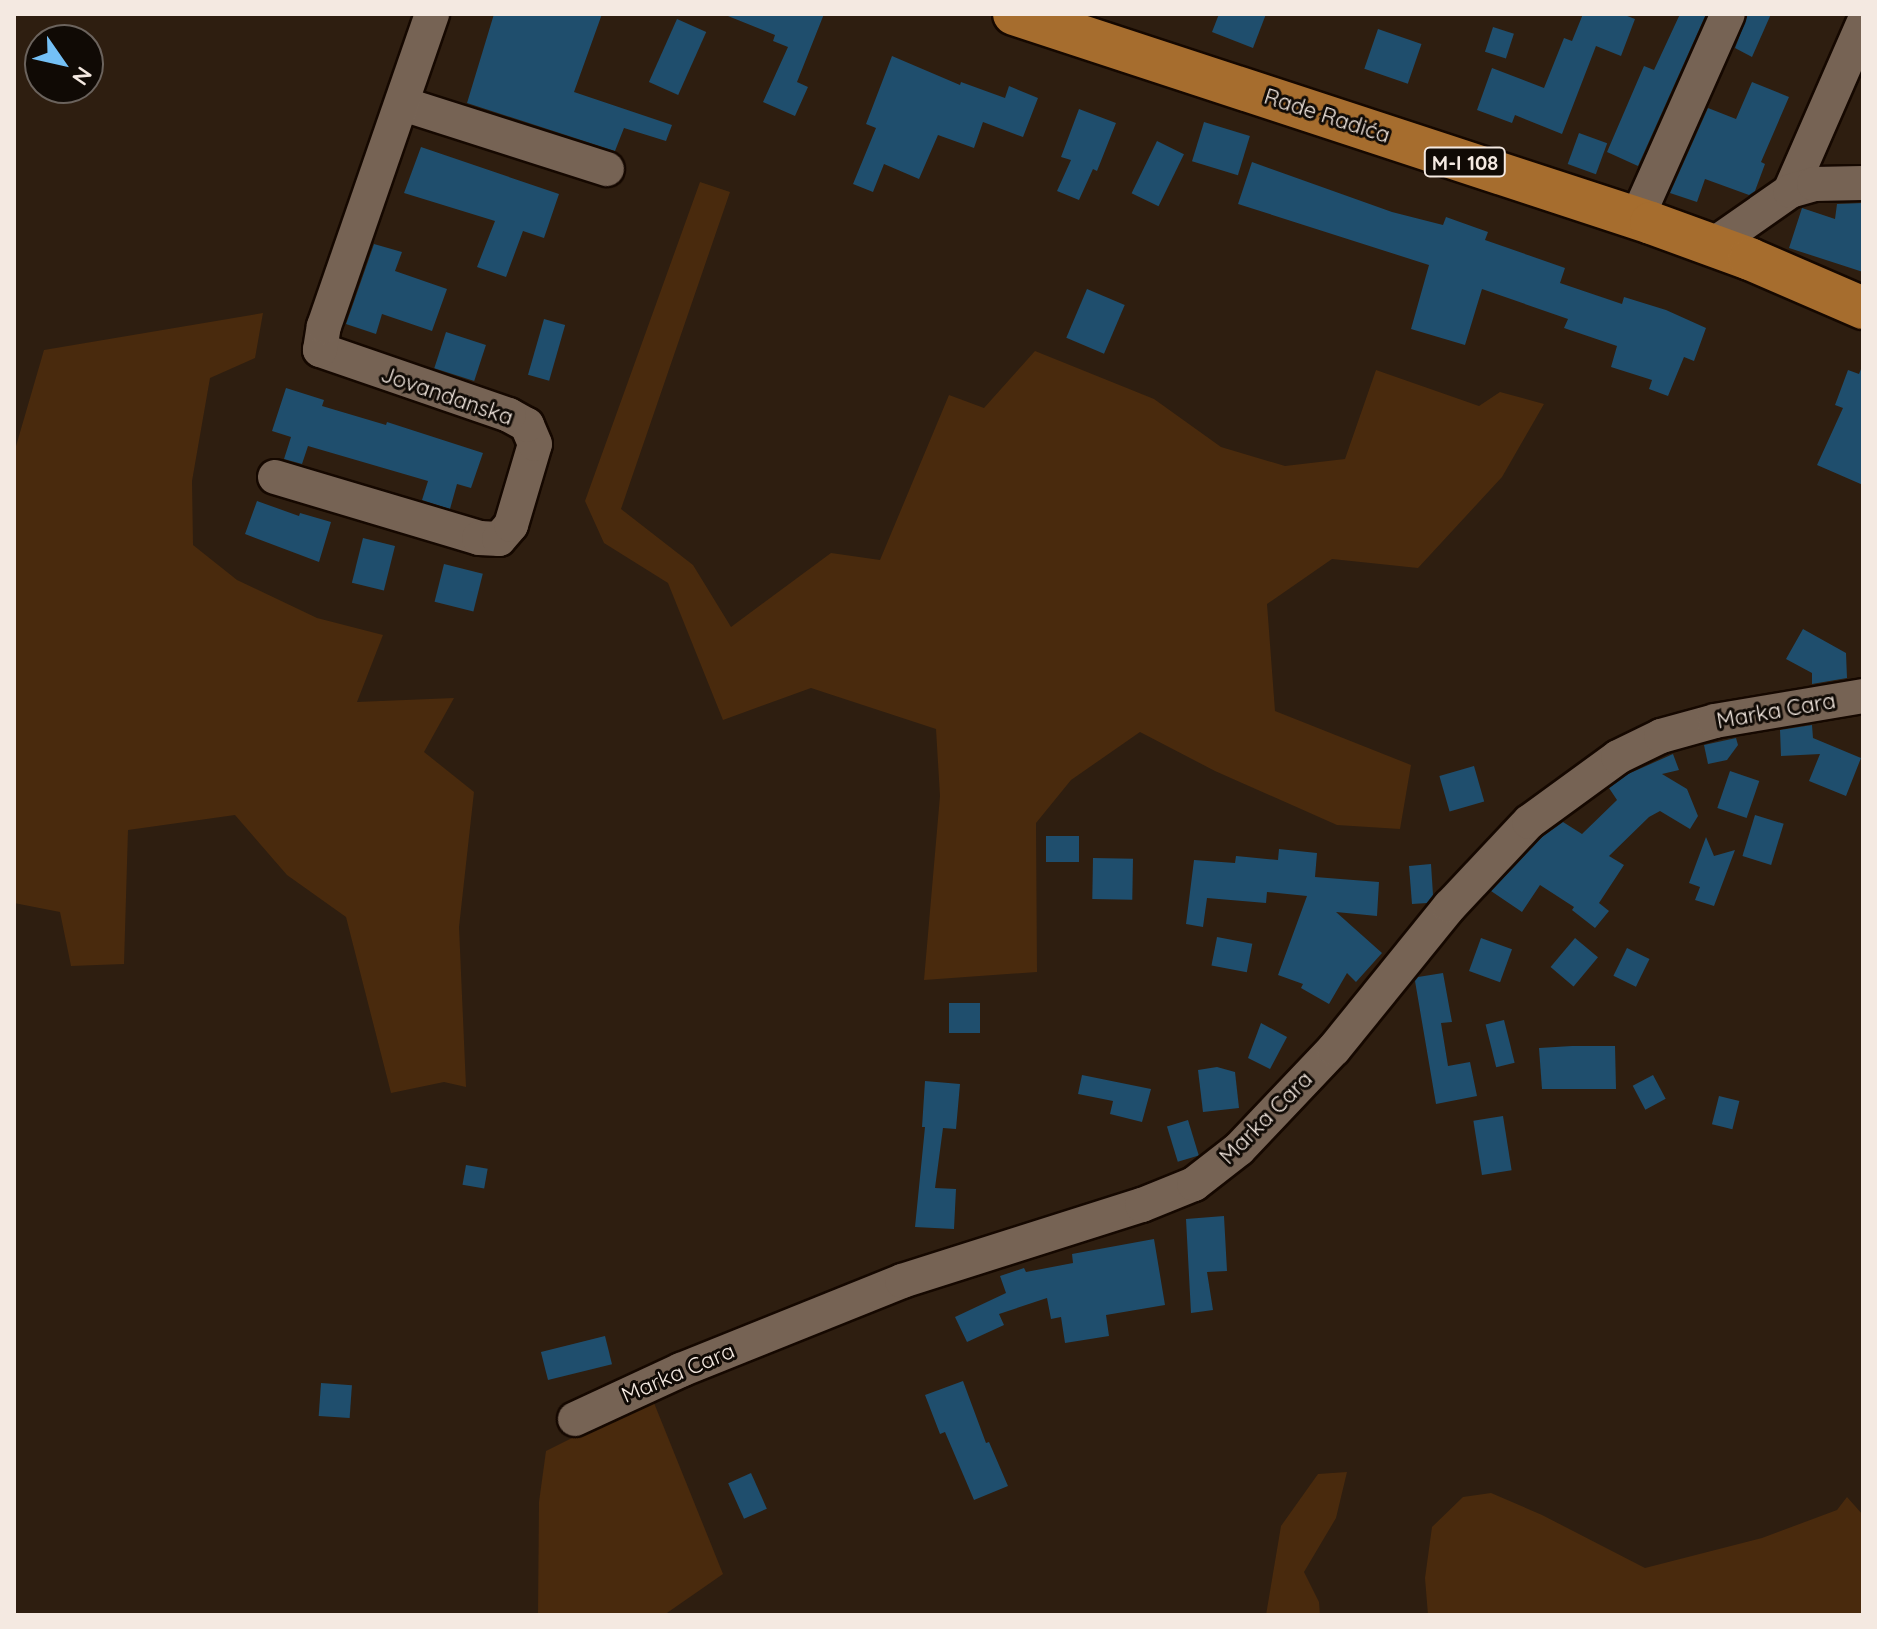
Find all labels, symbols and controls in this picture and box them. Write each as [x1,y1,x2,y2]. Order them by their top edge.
north arrow [24,24,104,104]
text: N [66,62,98,91]
street label: Rade Radića [1261,83,1393,149]
road number: M-I 108 [1423,146,1507,178]
street label: Jovandanska [377,361,517,431]
street label: Marka Cara [1714,688,1838,734]
street label: Marka Cara [1214,1066,1318,1170]
street label: Marka Cara [617,1337,739,1409]

